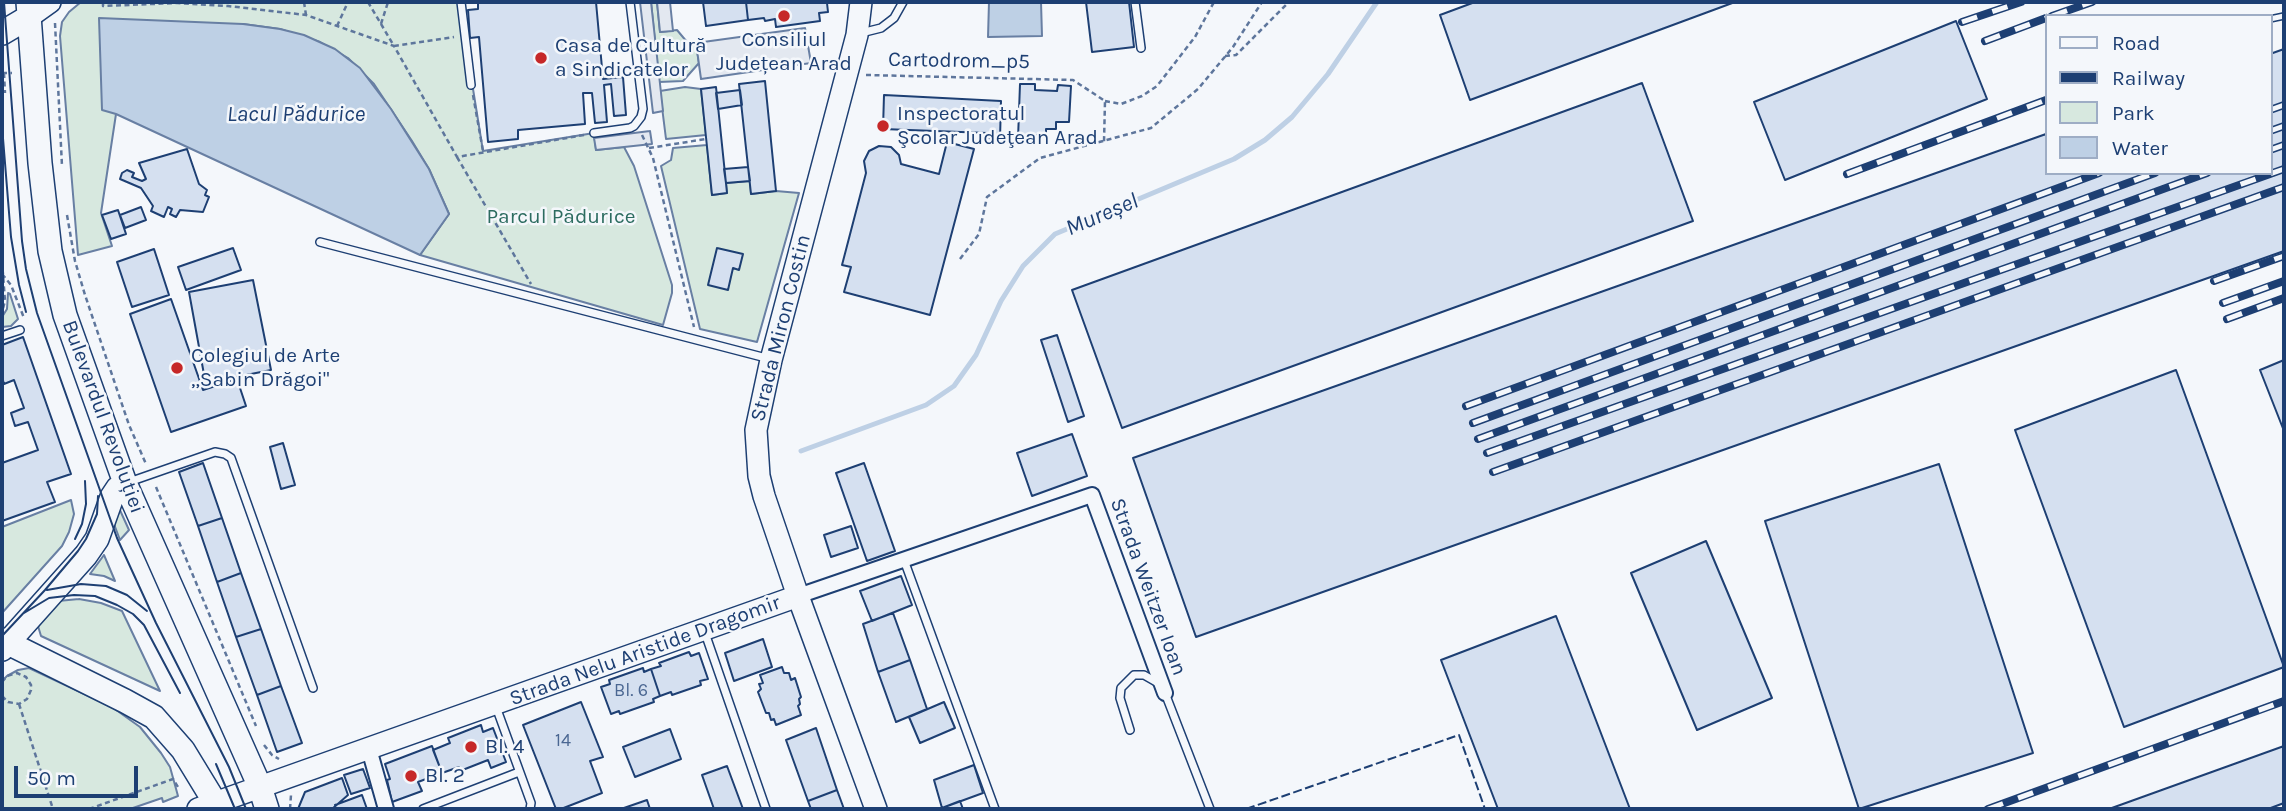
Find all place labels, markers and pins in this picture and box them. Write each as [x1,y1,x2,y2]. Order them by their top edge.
marker: Consiliul Județean Arad [776,8,792,24]
place label: Consiliul Județean Arad [716,27,852,77]
place label: Casa de Cultură a Sindicatelor [555,33,706,83]
marker: Casa de Cultură a Sindicatelor [533,50,549,66]
place label: Inspectoratul Şcolar Judeţean Arad [897,101,1098,151]
marker: Inspectoratul Şcolar Judeţean Arad [875,118,891,134]
place label: Colegiul de Arte ,,Sabin Drăgoi" [191,343,340,393]
marker: Colegiul de Arte ,,Sabin Drăgoi" [169,360,185,376]
place label: Bl. 4 [485,734,524,760]
marker: Bl. 4 [463,739,479,755]
place label: Bl. 2 [425,763,465,789]
marker: Bl. 2 [403,768,419,784]

